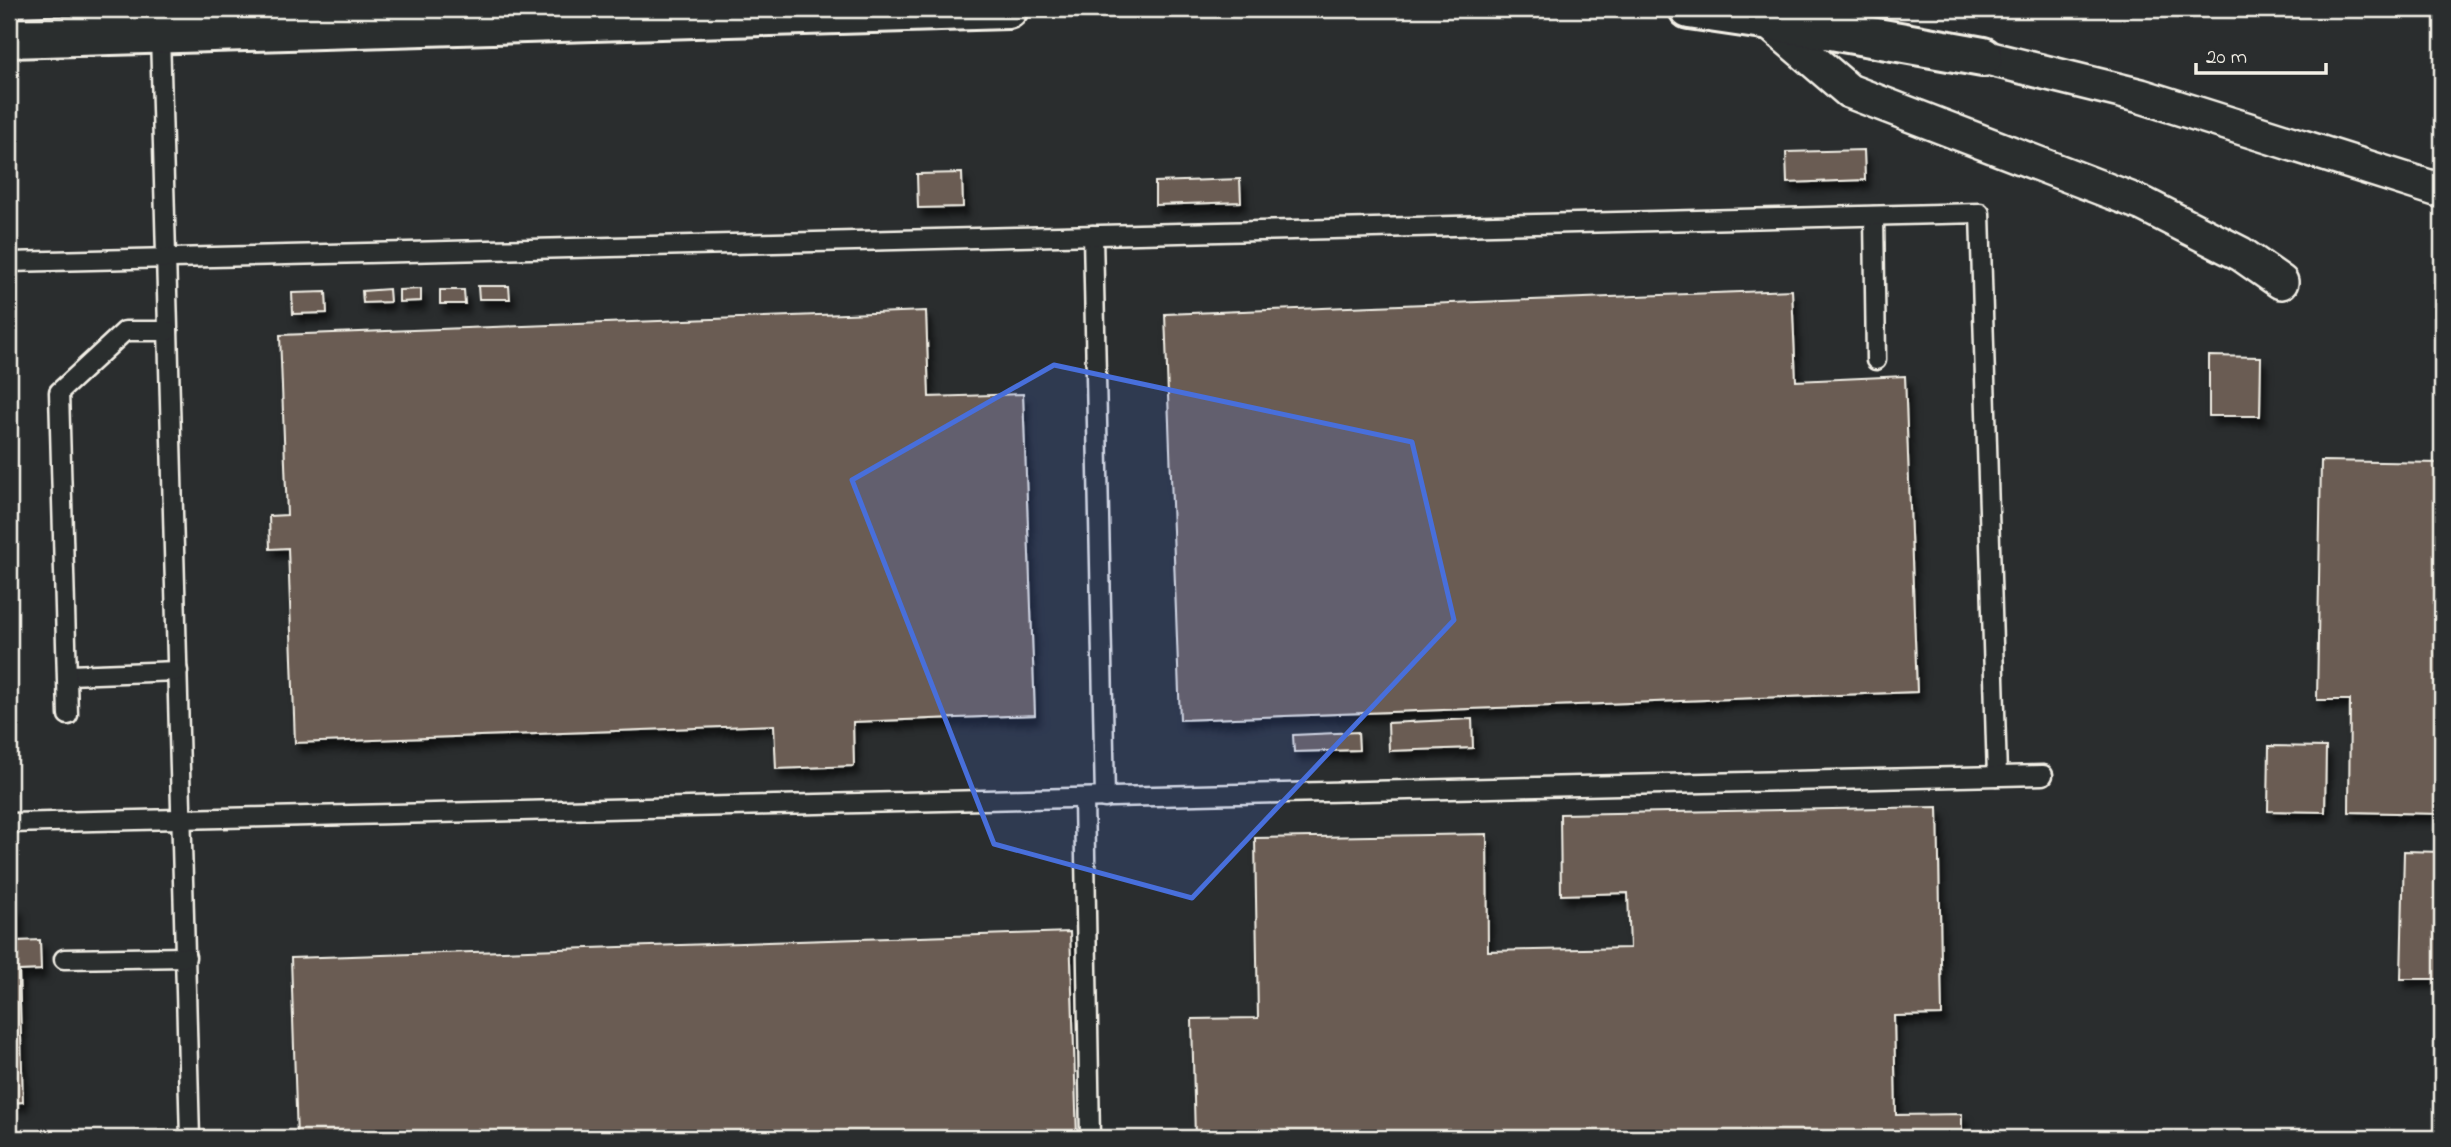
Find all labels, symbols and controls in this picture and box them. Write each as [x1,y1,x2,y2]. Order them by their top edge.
scale bar [2196,32,2325,76]
text: 20 m [2206,43,2247,73]

